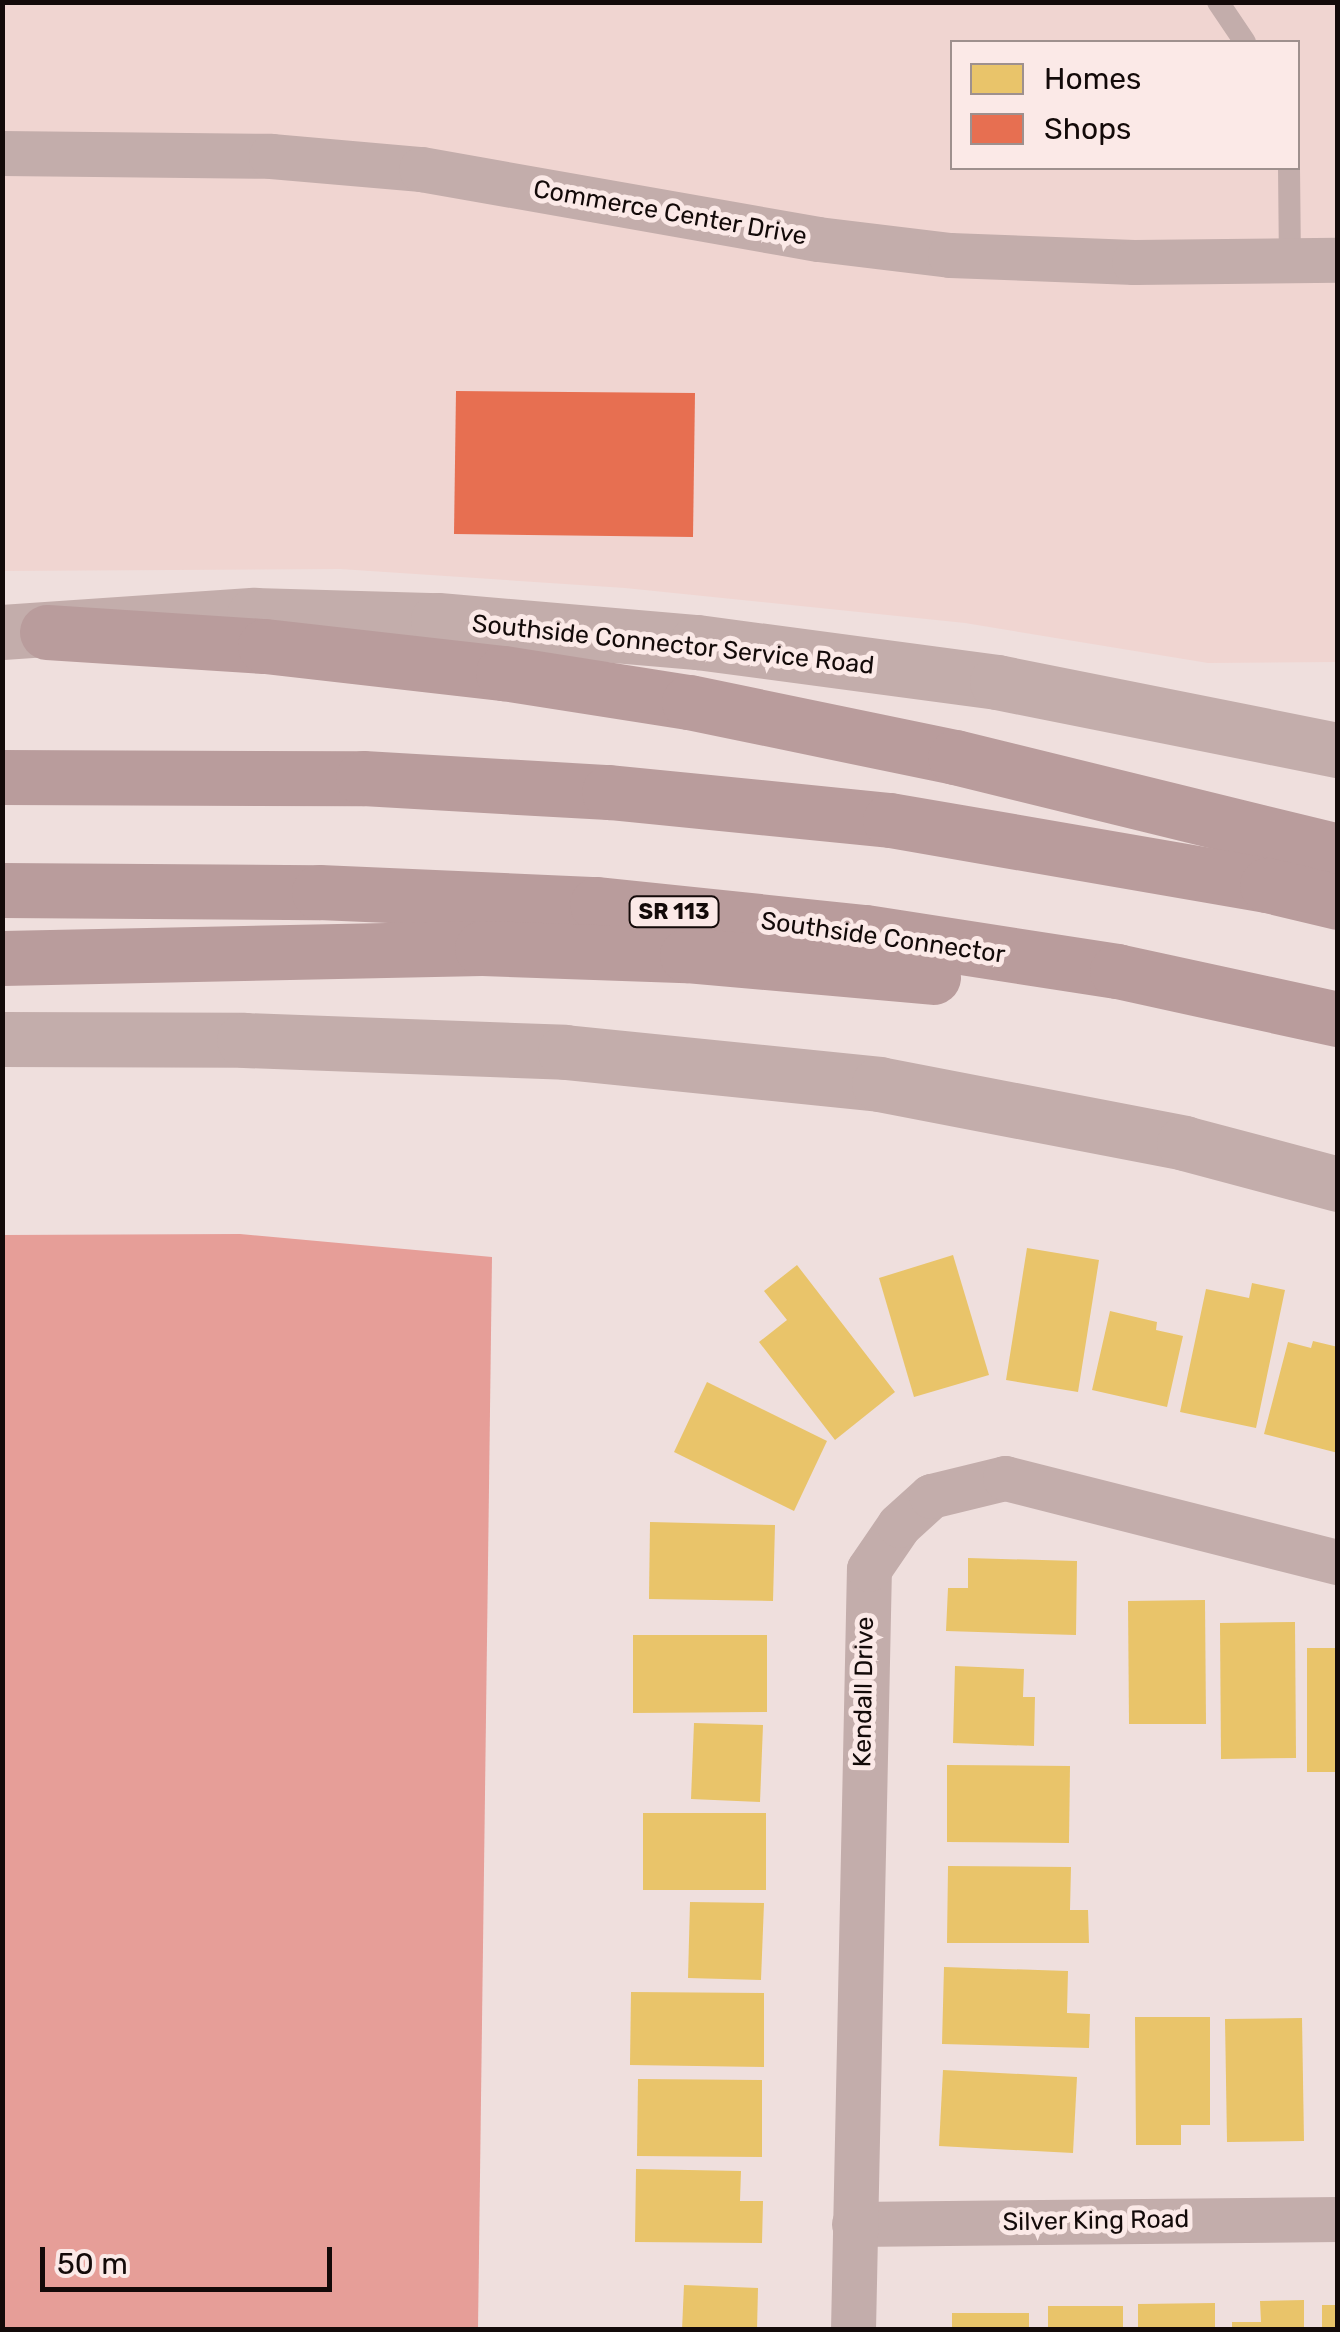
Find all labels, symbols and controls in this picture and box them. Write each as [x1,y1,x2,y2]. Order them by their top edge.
legend [950,40,1300,170]
text: Homes [1044,61,1141,97]
text: Shops [1044,111,1131,147]
street label: Commerce Center Drive [531,174,809,252]
street label: Southside Connector Service Road [470,609,876,681]
road number: SR 113 [626,895,722,929]
street label: Southside Connector [759,906,1007,970]
street label: Kendall Drive [848,1616,880,1768]
street label: Silver King Road [1002,2204,1190,2238]
scale bar [45,2227,338,2289]
text: 50 m [57,2246,128,2282]

